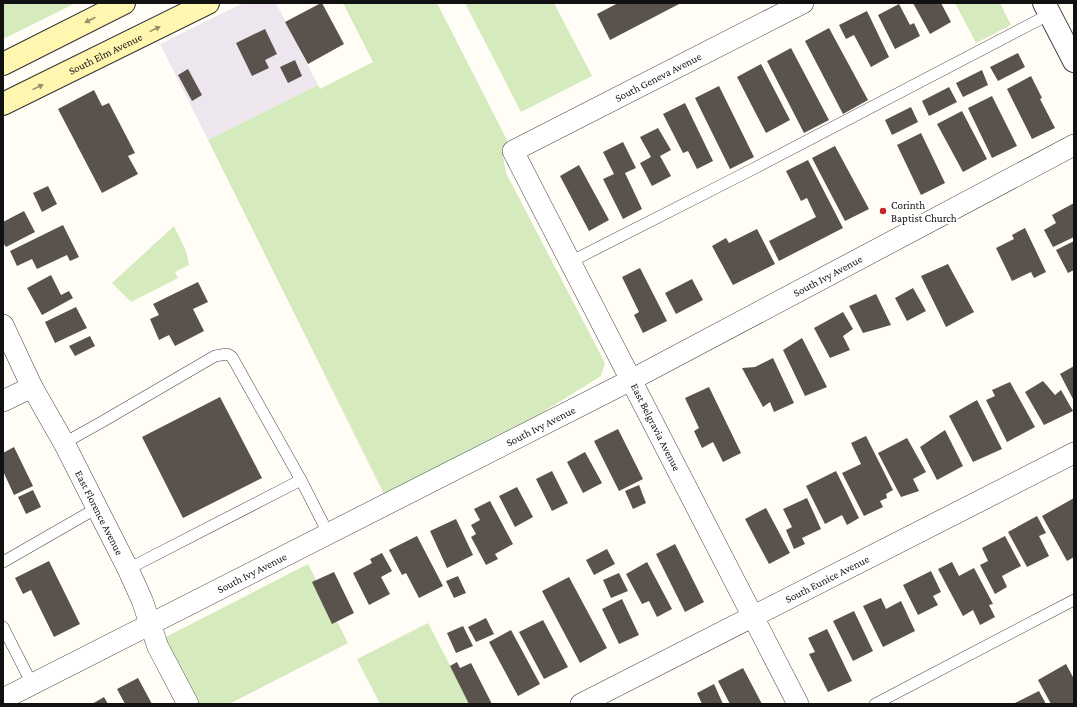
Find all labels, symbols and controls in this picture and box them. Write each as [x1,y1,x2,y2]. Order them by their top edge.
one-way arrow [84,17,95,24]
one-way arrow [149,26,160,32]
street label: South Elm Avenue [67,30,144,77]
street label: South Geneva Avenue [613,50,703,104]
one-way arrow [32,84,44,90]
place label: Corinth Baptist Church [891,199,957,225]
marker: Corinth Baptist Church [878,206,888,216]
street label: South Ivy Avenue [791,252,864,299]
street label: East Belgravia Avenue [628,381,683,473]
street label: South Ivy Avenue [504,403,577,449]
street label: East Florence Avenue [73,468,126,557]
street label: South Ivy Avenue [215,550,289,595]
street label: South Eunice Avenue [783,552,871,605]

